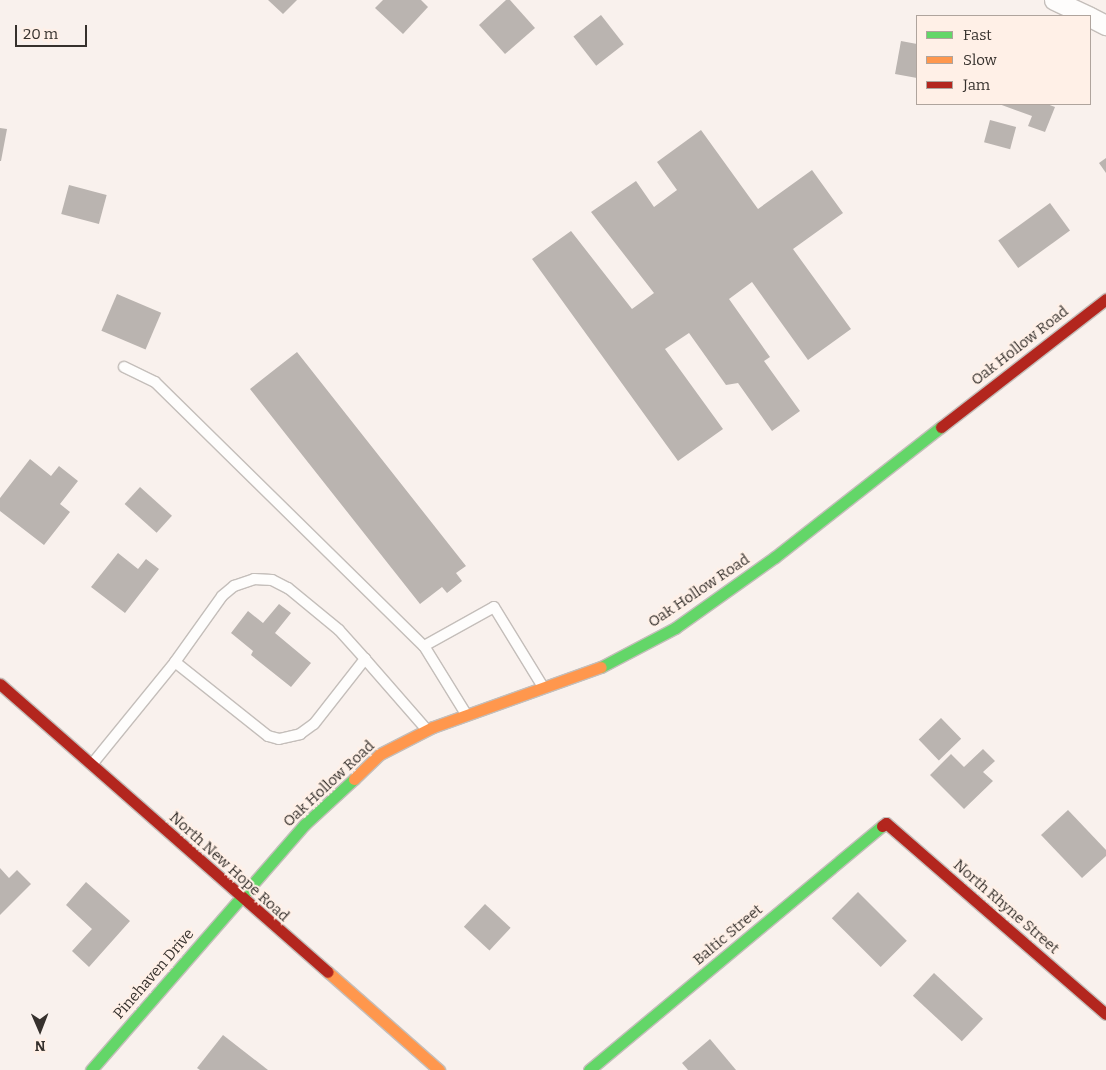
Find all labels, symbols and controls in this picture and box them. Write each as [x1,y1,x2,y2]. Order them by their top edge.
scale bar [18,15,90,47]
legend [916,15,1091,105]
text: 20 m [23,25,58,43]
text: Fast [963,26,992,44]
text: Slow [963,51,997,69]
text: Jam [963,76,990,94]
street label: Oak Hollow Road [968,303,1072,389]
street label: Oak Hollow Road [645,551,753,631]
street label: Oak Hollow Road [280,737,378,831]
street label: North New Hope Road [165,809,293,925]
street label: North Rhyne Street [949,856,1063,958]
street label: Baltic Street [690,901,766,969]
street label: Pinehaven Drive [110,925,198,1023]
north arrow [15,1005,65,1055]
text: N [35,1037,46,1054]

